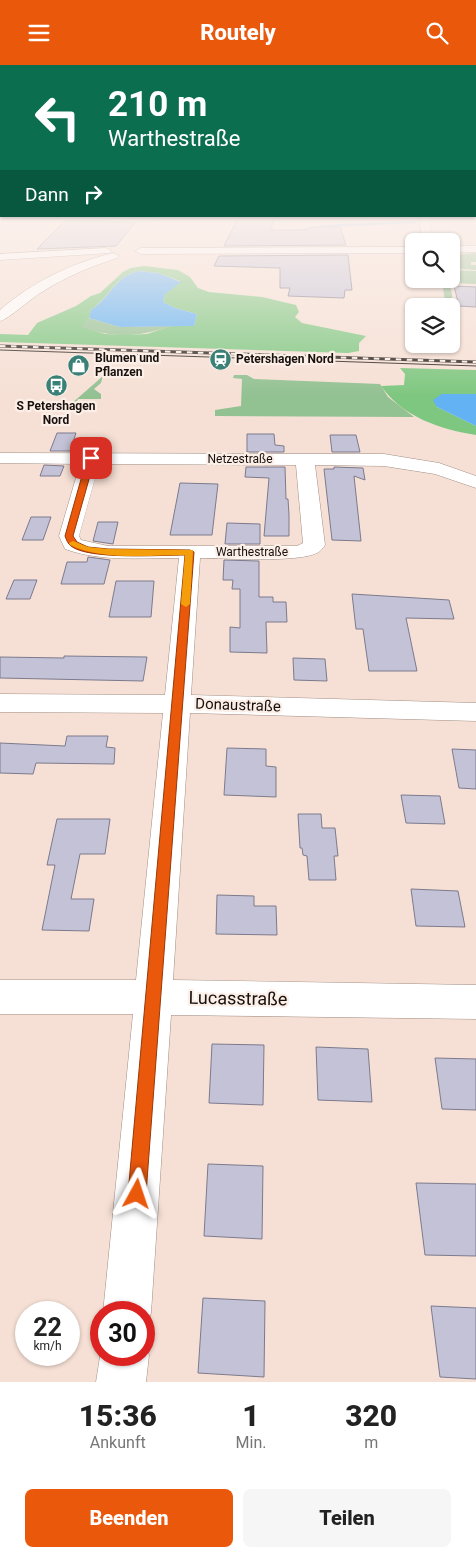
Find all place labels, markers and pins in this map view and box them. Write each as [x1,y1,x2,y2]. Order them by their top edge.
station icon: Petershagen Nord [208,347,232,371]
place label: Blumen und Pflanzen [95,351,160,379]
place label: Petershagen Nord [236,352,334,366]
shop icon: Blumen und Pflanzen [67,353,91,377]
bus stop icon: S Petershagen Nord [44,373,68,397]
place label: S Petershagen Nord [17,399,96,427]
pin [70,437,112,479]

